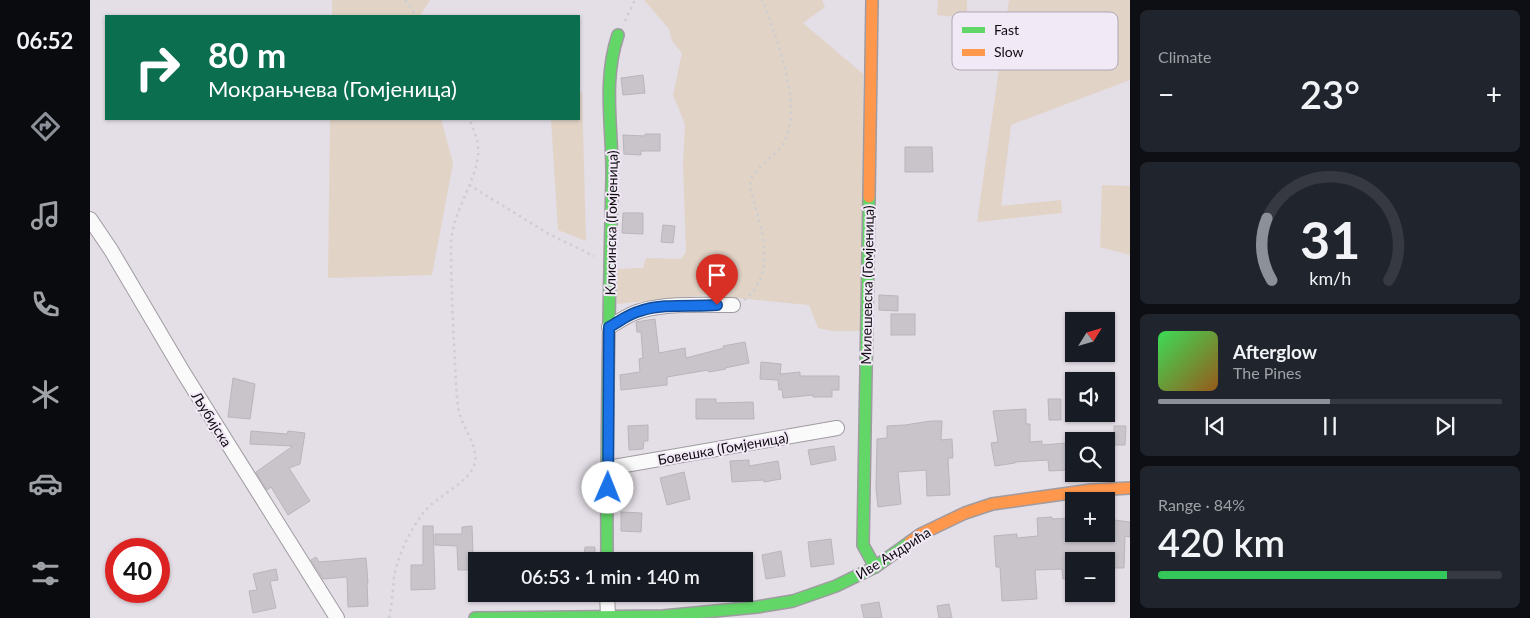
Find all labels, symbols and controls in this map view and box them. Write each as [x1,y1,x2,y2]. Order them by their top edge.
legend [952,12,1118,70]
text: Fast [994,21,1019,38]
text: 06:52 [17,27,73,54]
text: 80 m [208,33,286,75]
icon: right [125,35,190,100]
text: Slow [994,43,1024,60]
text: Climate [1158,47,1211,66]
text: 23° [1300,71,1360,117]
text: Мокрањчева (Гомјеница) [208,75,457,102]
text: − [1158,77,1174,111]
text: + [1486,77,1502,111]
icon: directions [28,109,63,144]
street label: Клисинска (Гомјеница) [601,150,621,296]
icon: music [28,198,63,233]
street label: Милешевска (Гомјеница) [857,205,877,365]
text: 31 [1300,208,1360,270]
pin [696,254,738,305]
icon: arrive [703,261,731,289]
text: km/h [1309,267,1351,289]
icon: phone [28,287,63,322]
north arrow [1065,312,1115,362]
map controls [1065,312,1115,602]
text: Afterglow [1233,340,1317,363]
text: The Pines [1233,363,1302,382]
button: sound [1065,372,1115,422]
icon: climate [28,377,63,412]
street label: Љубијска [188,387,236,450]
icon: previous [1201,412,1229,440]
icon: pause [1316,412,1344,440]
icon: next [1431,412,1459,440]
street label: Бовешка (Гомјеница) [656,428,790,468]
button: search [1065,432,1115,482]
position arrow [581,461,633,513]
icon: car [28,466,63,501]
button: + [1065,492,1115,542]
text: Range · 84% [1158,495,1245,514]
text: 420 km [1158,519,1285,565]
street label: Иве Андрића [852,523,934,583]
speed limit sign: 40 [105,538,170,603]
button: − [1065,552,1115,602]
icon: filters [28,556,63,591]
text: 06:53 · 1 min · 140 m [521,565,700,588]

